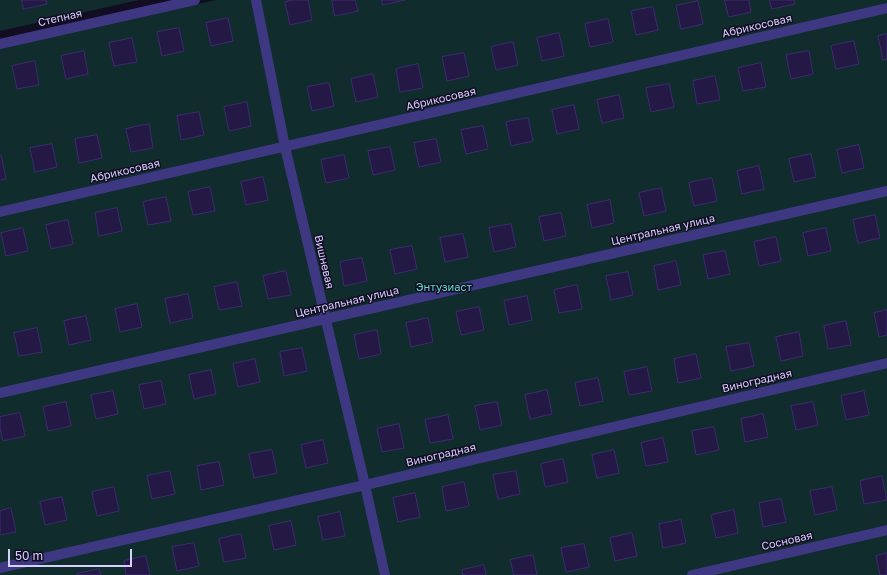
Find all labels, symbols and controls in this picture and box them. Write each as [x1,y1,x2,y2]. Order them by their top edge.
street label: Степная [37,7,83,29]
street label: Абрикосовая [721,12,793,40]
street label: Абрикосовая [405,85,477,113]
street label: Абрикосовая [89,157,161,185]
street label: Центральная улица [610,212,716,248]
street label: Вишневая [311,234,337,290]
park label: Энтузиаст [416,281,472,295]
street label: Центральная улица [294,284,400,320]
street label: Виноградная [721,367,793,395]
street label: Виноградная [405,441,477,469]
street label: Сосновая [760,529,814,553]
scale bar [10,541,134,567]
text: 50 m [15,548,43,563]

